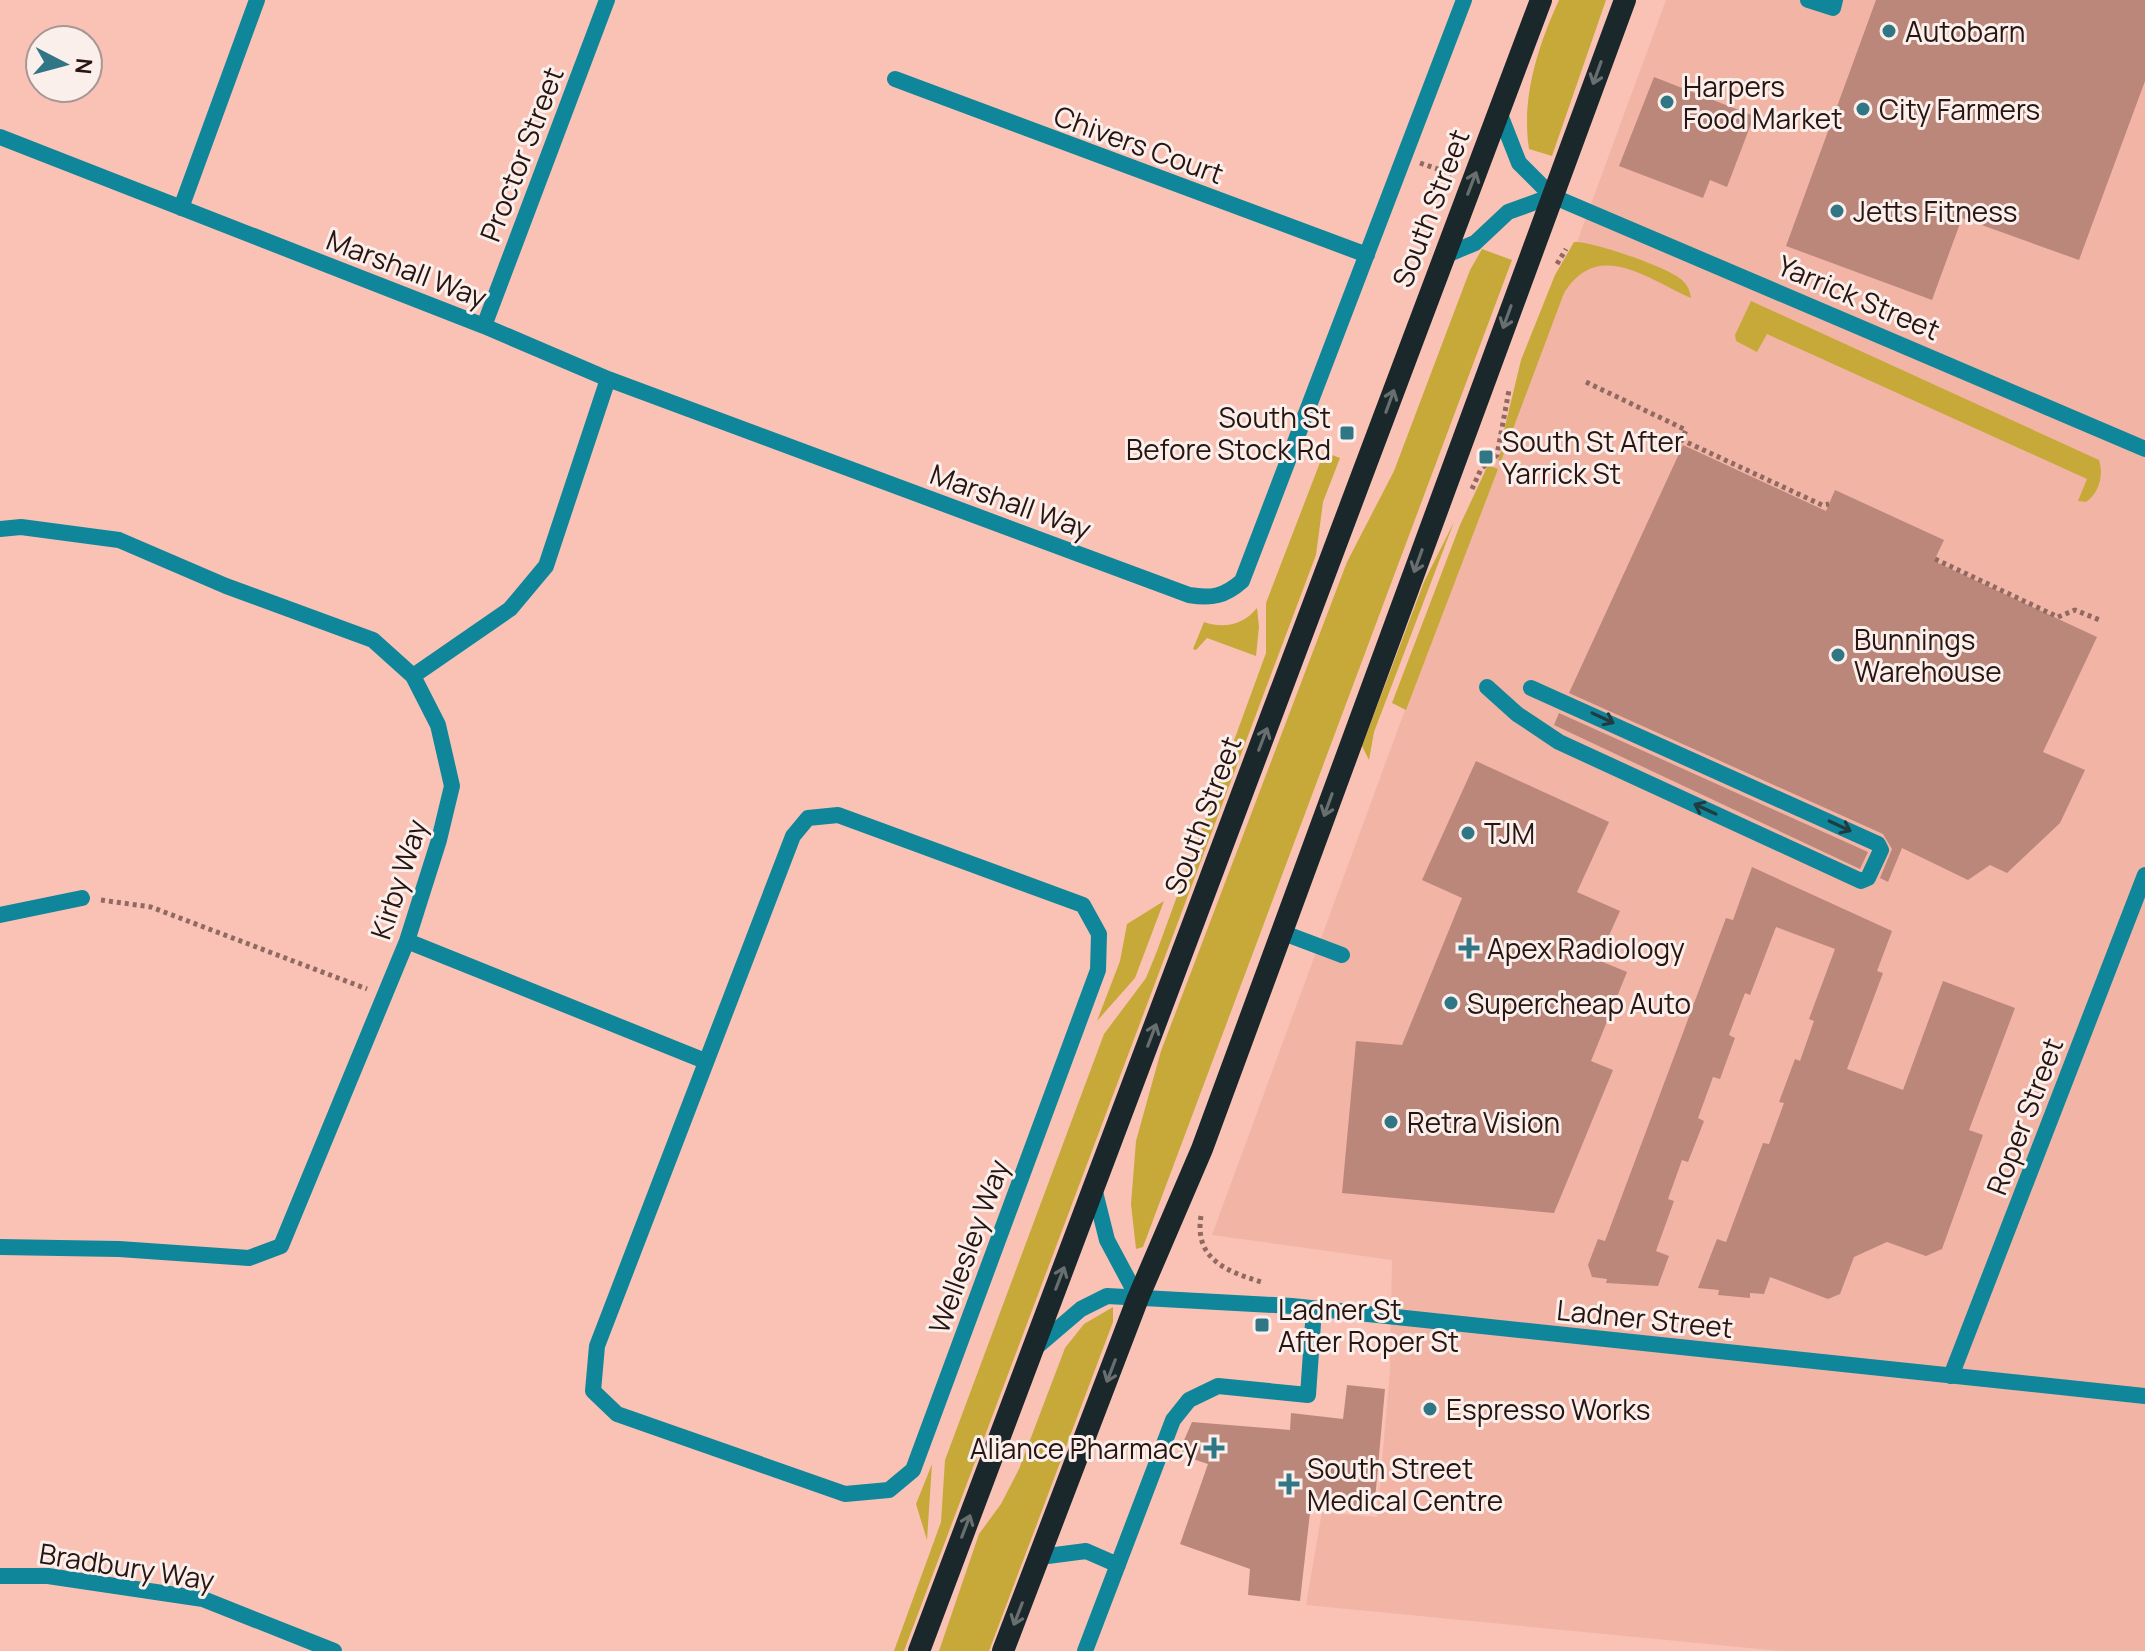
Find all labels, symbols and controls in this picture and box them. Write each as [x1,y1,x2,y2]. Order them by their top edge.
place label: Autobarn [1905,12,2025,50]
marker: Autobarn [1880,22,1898,40]
north arrow [24,24,104,104]
text: N [68,57,100,76]
one-way arrow [1589,60,1603,85]
street label: Proctor Street [470,61,572,247]
place label: Harpers Food Market [1683,67,1842,137]
place label: City Farmers [1879,90,2040,128]
marker: Harpers Food Market [1658,93,1676,111]
street label: Chivers Court [1049,96,1229,192]
marker: City Farmers [1854,100,1872,118]
street label: South Street [1382,124,1478,292]
one-way arrow [1466,171,1480,196]
place label: Jetts Fitness [1853,192,2018,230]
marker: Jetts Fitness [1828,202,1846,220]
street label: Marshall Way [321,220,493,316]
street label: Yarrick Street [1772,246,1946,348]
one-way arrow [1499,304,1513,329]
one-way arrow [1384,389,1398,414]
place label: South St Before Stock Rd [1126,398,1331,468]
place label: South St After Yarrick St [1502,422,1684,492]
marker: South St Before Stock Rd [1338,424,1356,442]
marker: South St After Yarrick St [1477,448,1495,466]
street label: Marshall Way [925,454,1097,548]
one-way arrow [1410,548,1424,573]
place label: Bunnings Warehouse [1854,620,2002,690]
marker: Bunnings Warehouse [1829,646,1847,664]
one-way arrow [1591,711,1615,726]
one-way arrow [1257,727,1271,752]
street label: South Street [1154,731,1250,899]
one-way arrow [1320,792,1334,817]
one-way arrow [1693,801,1717,816]
street label: Kirby Way [361,814,435,944]
place label: TJM [1484,814,1535,852]
one-way arrow [1827,819,1851,834]
marker: TJM [1459,824,1477,842]
place label: Apex Radiology [1487,929,1685,967]
marker: Apex Radiology [1458,937,1480,959]
place label: Supercheap Auto [1467,984,1691,1022]
marker: Supercheap Auto [1442,994,1460,1012]
one-way arrow [1146,1023,1160,1048]
street label: Roper Street [1977,1032,2071,1200]
place label: Retra Vision [1407,1103,1560,1141]
marker: Retra Vision [1382,1113,1400,1131]
street label: Wellesley Way [919,1154,1017,1338]
one-way arrow [1054,1266,1068,1291]
place label: Ladner St After Roper St [1278,1290,1459,1360]
street label: Ladner Street [1555,1290,1735,1346]
marker: Ladner St After Roper St [1253,1316,1271,1334]
one-way arrow [1103,1358,1117,1383]
place label: Espresso Works [1446,1390,1650,1428]
marker: Espresso Works [1421,1400,1439,1418]
place label: Aliance Pharmacy [970,1429,1198,1467]
marker: Aliance Pharmacy [1205,1439,1223,1457]
place label: South Street Medical Centre [1307,1449,1503,1519]
marker: South Street Medical Centre [1278,1473,1300,1495]
one-way arrow [960,1514,974,1539]
street label: Bradbury Way [37,1533,217,1599]
one-way arrow [1010,1601,1024,1626]

